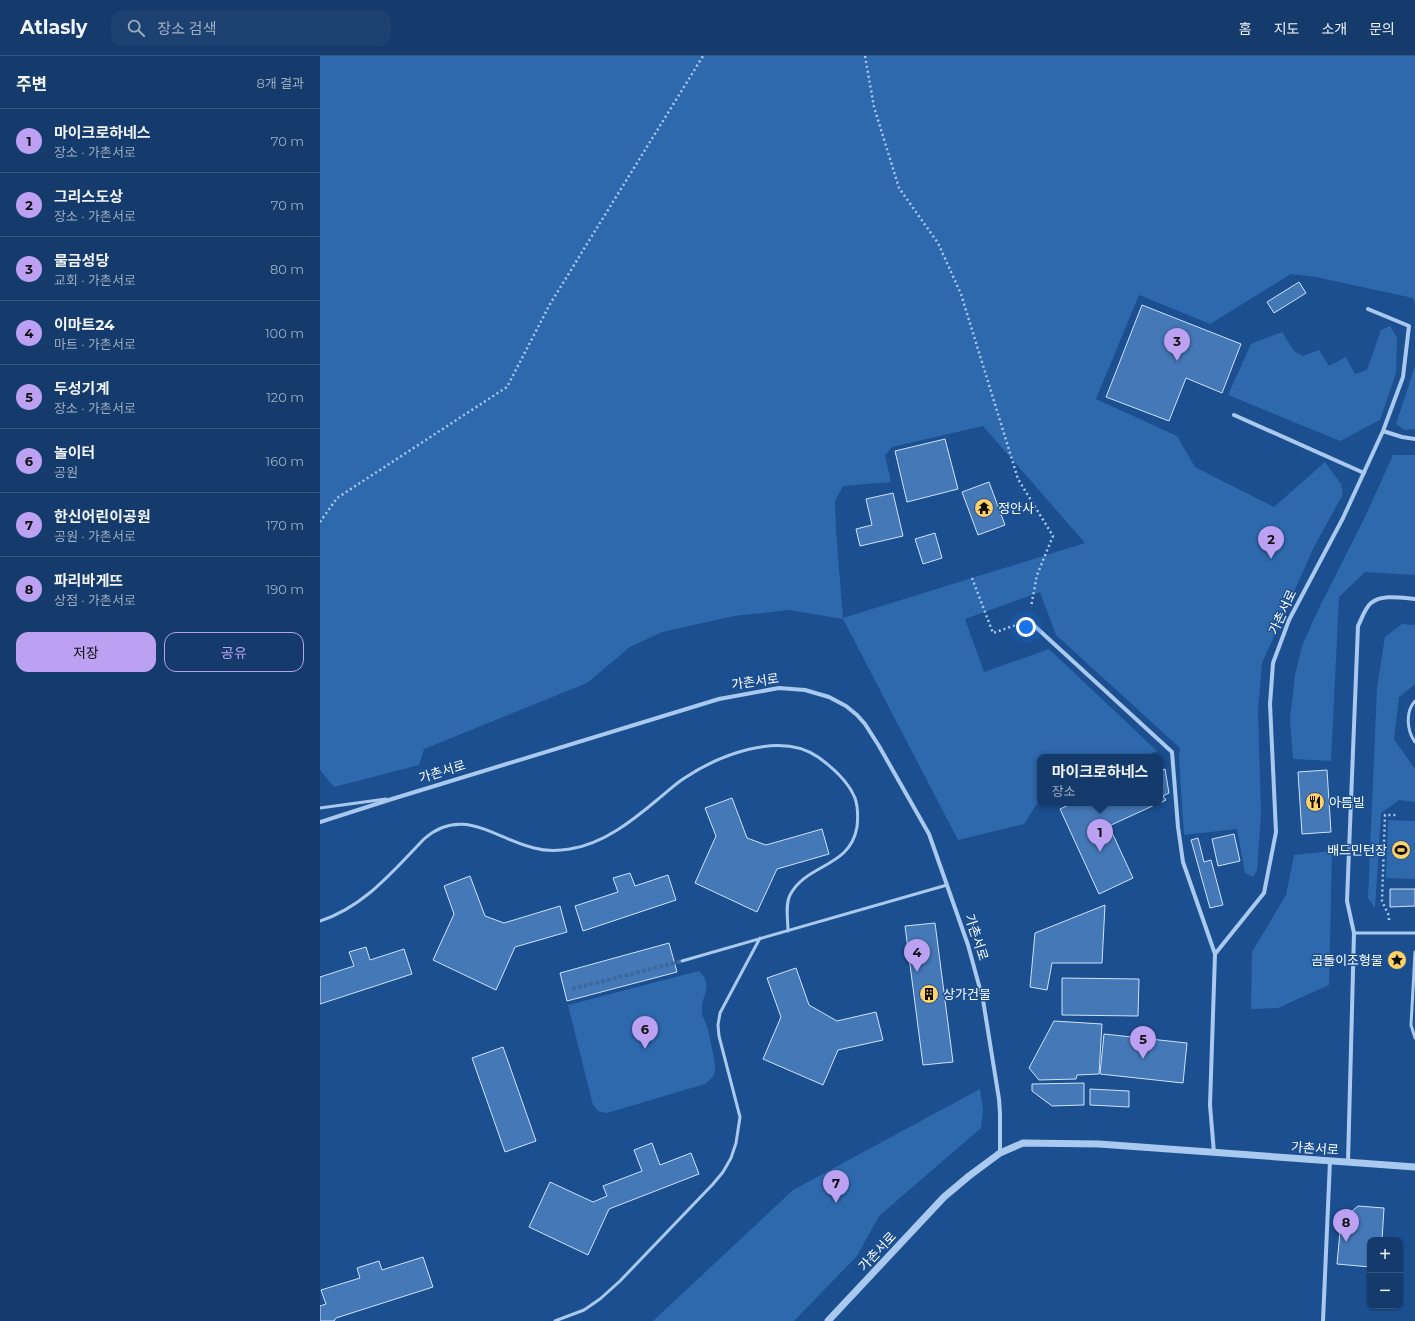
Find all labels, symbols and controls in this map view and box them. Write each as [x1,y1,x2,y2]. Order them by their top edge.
search box [111,10,391,46]
text: Atlasly [20,16,87,39]
icon: search [125,17,147,39]
text: 장소 검색 [157,19,216,38]
text: 홈 [1239,20,1252,38]
text: 지도 [1274,20,1299,38]
text: 소개 [1321,20,1347,38]
text: 문의 [1369,20,1395,38]
text: 주변 [16,74,47,94]
text: 8개 결과 [256,75,304,91]
text: 마이크로하네스 [54,123,151,142]
text: 1 [26,133,32,149]
text: 70 m [271,133,304,149]
text: 장소 · 가촌서로 [54,144,136,160]
text: 그리스도상 [54,187,123,206]
text: 2 [25,197,33,213]
text: 70 m [271,197,304,213]
text: 장소 · 가촌서로 [54,208,136,224]
text: 물금성당 [54,251,109,270]
text: 3 [25,261,33,277]
text: 80 m [270,261,304,277]
text: 교회 · 가촌서로 [54,272,136,288]
text: 이마트24 [54,315,114,334]
text: 4 [25,325,33,341]
text: 100 m [265,325,304,341]
pin: 3 [1164,328,1190,361]
text: 마트 · 가촌서로 [54,336,136,352]
text: 두성기계 [54,379,109,398]
text: 5 [25,389,33,405]
text: 120 m [266,389,304,405]
text: 장소 · 가촌서로 [54,400,136,416]
text: 놀이터 [54,443,95,462]
text: 6 [25,453,33,469]
text: 160 m [266,453,304,469]
text: 공원 [54,464,78,480]
temple icon: 정안사 [973,497,995,519]
place label: 정안사 [998,500,1034,516]
text: 한신어린이공원 [54,507,151,526]
text: 7 [25,517,33,533]
text: 170 m [266,517,304,533]
pin: 2 [1258,526,1284,559]
text: 공원 · 가촌서로 [54,528,136,544]
text: 파리바게뜨 [54,571,123,590]
text: 8 [25,581,33,597]
text: 190 m [266,581,304,597]
street label: 가촌서로 [1265,587,1299,637]
text: 상점 · 가촌서로 [54,592,136,608]
your location [1016,617,1036,637]
button: 저장 [16,632,156,672]
button: 공유 [164,632,304,672]
street label: 가촌서로 [730,670,780,692]
popup [1037,754,1163,806]
street label: 가촌서로 [417,756,467,786]
text: 마이크로하네스 [1052,762,1148,781]
text: 장소 [1052,783,1076,799]
restaurant icon: 아름빌 [1304,791,1326,813]
place label: 아름빌 [1329,794,1365,810]
pin: 1 [1087,819,1113,852]
sports icon: 배드민턴장 [1390,839,1412,861]
place label: 배드민턴장 [1327,842,1387,858]
street label: 가촌서로 [962,912,992,962]
pin: 4 [904,939,930,972]
place icon: 곰돌이조형물 [1386,949,1408,971]
place label: 곰돌이조형물 [1311,952,1383,968]
building icon: 상가건물 [918,983,940,1005]
place label: 상가건물 [943,986,991,1002]
pin: 6 [632,1016,658,1049]
pin: 5 [1130,1026,1156,1059]
street label: 가촌서로 [1291,1138,1339,1158]
pin: 7 [823,1170,849,1203]
pin: 8 [1333,1209,1359,1242]
street label: 가촌서로 [855,1228,899,1274]
map controls [1367,1237,1403,1309]
button: + [1367,1237,1403,1273]
button: − [1367,1273,1403,1309]

